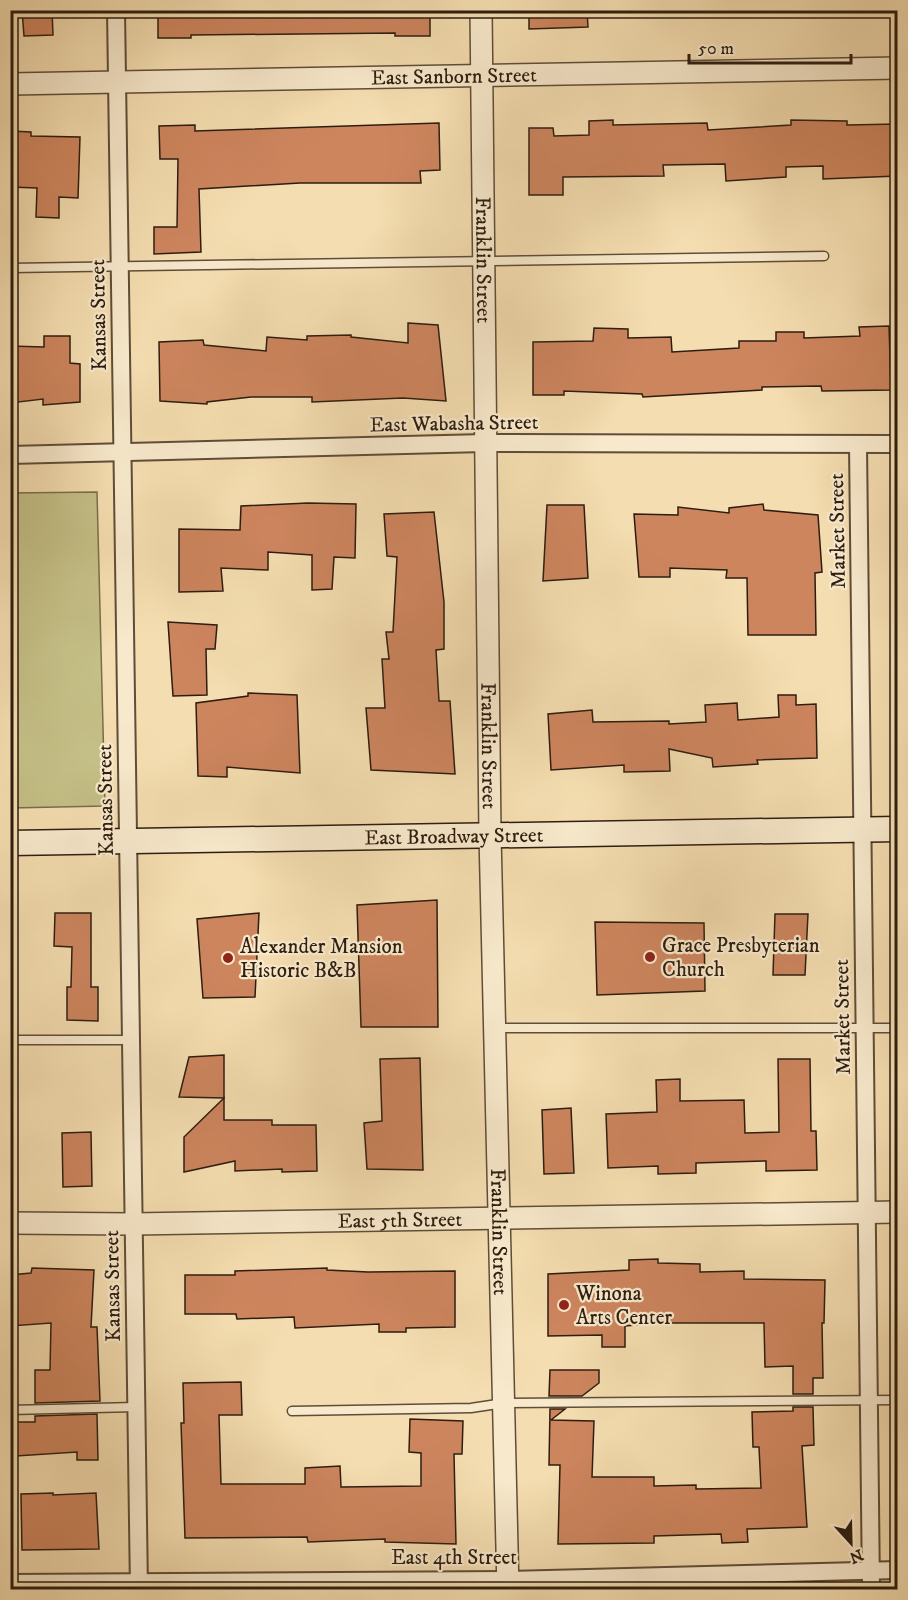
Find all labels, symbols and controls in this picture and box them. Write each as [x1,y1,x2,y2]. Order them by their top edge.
scale bar [689,27,851,65]
text: 50 m [698,38,734,60]
street label: East Sanborn Street [371,63,537,91]
street label: Franklin Street [469,196,496,324]
street label: Kansas Street [85,259,113,371]
street label: East Wabasha Street [369,410,539,438]
street label: Market Street [824,473,852,589]
street label: Franklin Street [474,682,502,810]
street label: Kansas Street [92,744,120,856]
street label: East Broadway Street [364,823,544,851]
place label: Grace Presbyterian Church [662,933,820,983]
place label: Alexander Mansion Historic B&B [240,934,403,984]
marker: Grace Presbyterian Church [643,950,657,964]
marker: Alexander Mansion Historic B&B [221,951,235,965]
street label: Market Street [829,959,857,1075]
street label: Franklin Street [484,1168,513,1296]
street label: East 5th Street [338,1207,463,1235]
street label: Kansas Street [99,1230,127,1342]
place label: Winona Arts Center [575,1281,672,1331]
marker: Winona Arts Center [557,1298,571,1312]
north arrow [821,1513,881,1573]
text: N [846,1544,866,1568]
street label: East 4th Street [391,1545,517,1571]

